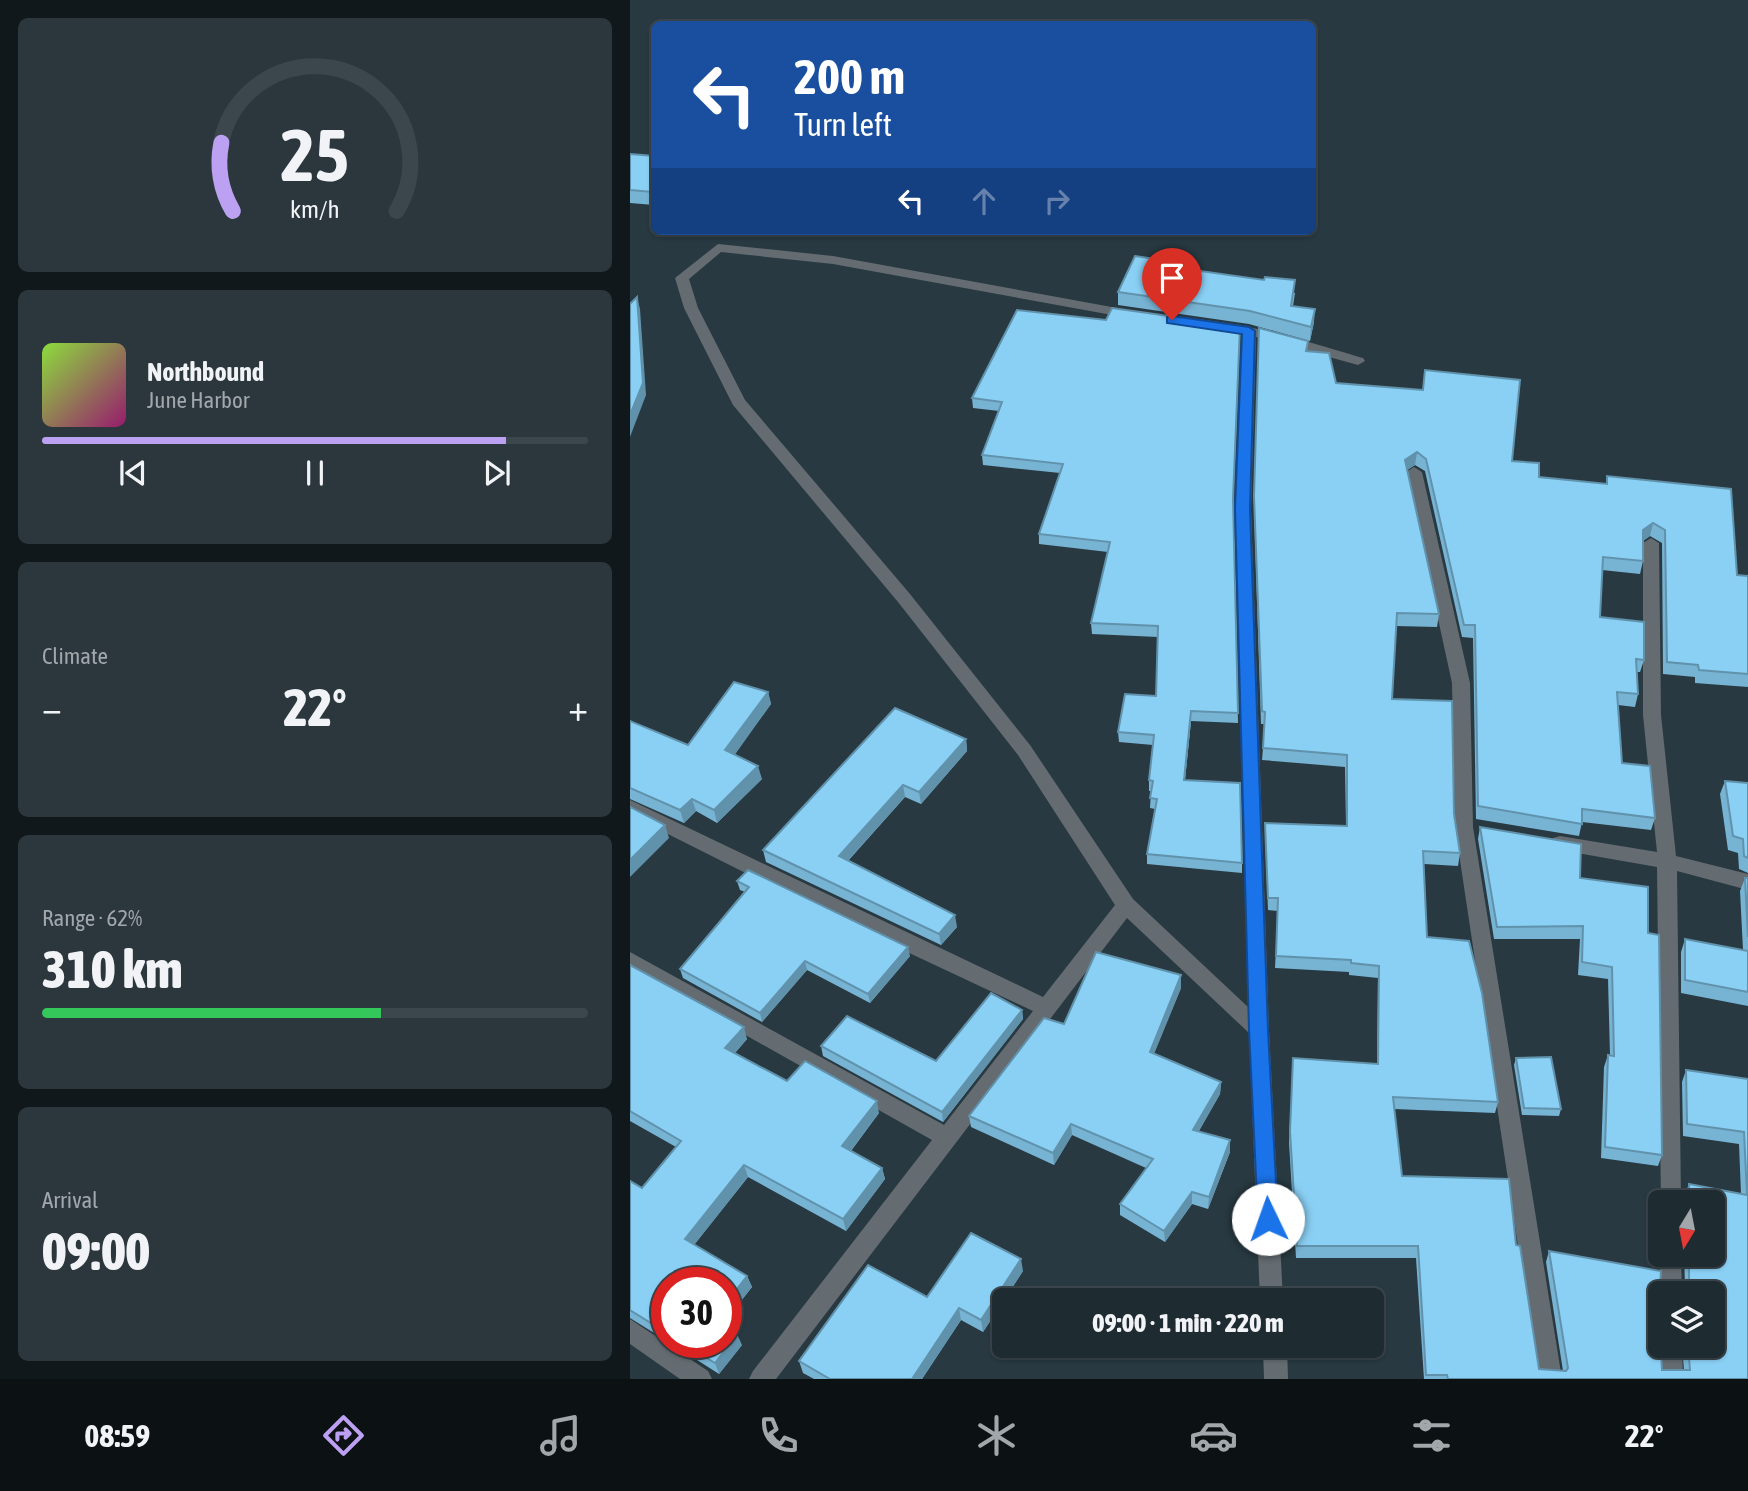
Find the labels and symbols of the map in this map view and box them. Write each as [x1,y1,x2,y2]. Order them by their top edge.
pin [1142,248,1202,320]
position arrow [1231,1182,1305,1256]
north arrow [1648,1190,1726,1267]
speed limit sign: 30 [651,1267,742,1358]

